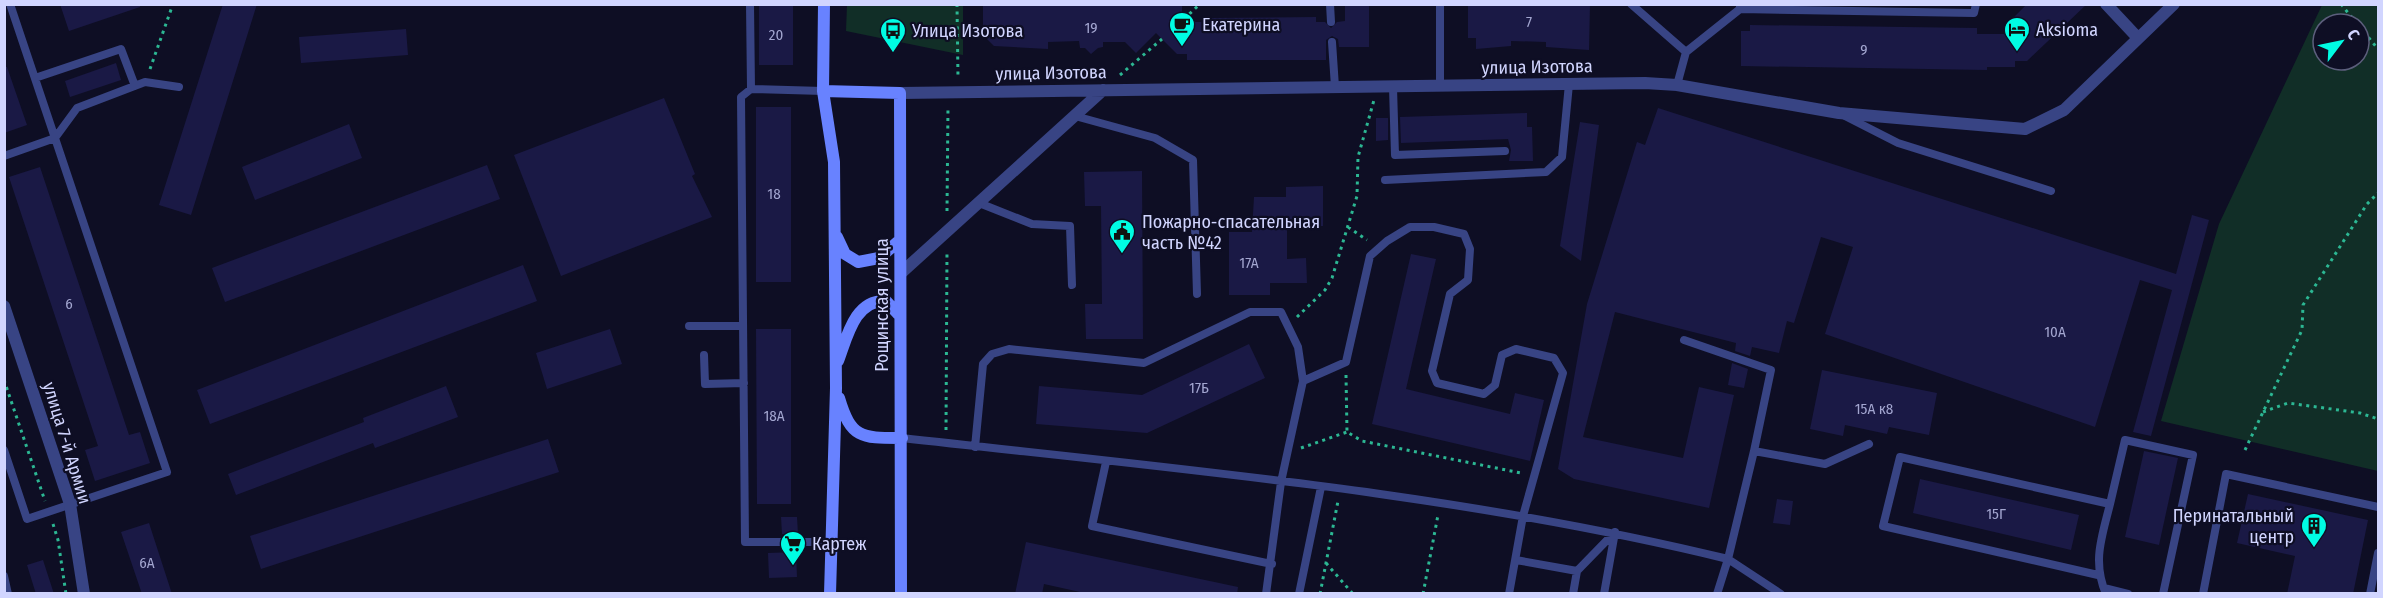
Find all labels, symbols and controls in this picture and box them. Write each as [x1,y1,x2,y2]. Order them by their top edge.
cafe icon: Екатерина [1167,10,1197,48]
north arrow [2311,12,2371,72]
house number: 7 [1526,13,1532,31]
place label: Екатерина [1202,14,1280,36]
hotel icon: Aksioma [2002,15,2032,53]
bus stop icon: Улица Изотова [878,16,908,54]
house number: 19 [1084,19,1098,37]
place label: Aksioma [2036,19,2098,41]
place label: Улица Изотова [911,20,1023,42]
house number: 20 [769,26,783,44]
text: С [2343,26,2364,43]
house number: 9 [1860,41,1868,59]
street label: улица Изотова [1481,55,1593,79]
street label: улица Изотова [995,61,1107,85]
house number: 18 [767,185,781,203]
place label: Пожарно-спасательная часть №42 [1142,211,1320,254]
public building icon: Пожарно-спасательная часть №42 [1107,217,1137,255]
street label: Рощинская улица [871,238,893,372]
house number: 17А [1239,254,1259,272]
house number: 6 [65,295,73,313]
house number: 10А [2044,323,2066,341]
street label: улица 7-й Армии [38,379,96,507]
house number: 17Б [1189,379,1209,397]
house number: 15А к8 [1855,400,1893,418]
house number: 18А [763,407,785,425]
house number: 15Г [1986,505,2006,523]
place label: Перинатальный центр [2173,505,2294,548]
building icon: Перинатальный центр [2299,511,2329,549]
supermarket icon: Картеж [778,529,808,567]
place label: Картеж [812,533,867,555]
house number: 6А [139,554,155,572]

